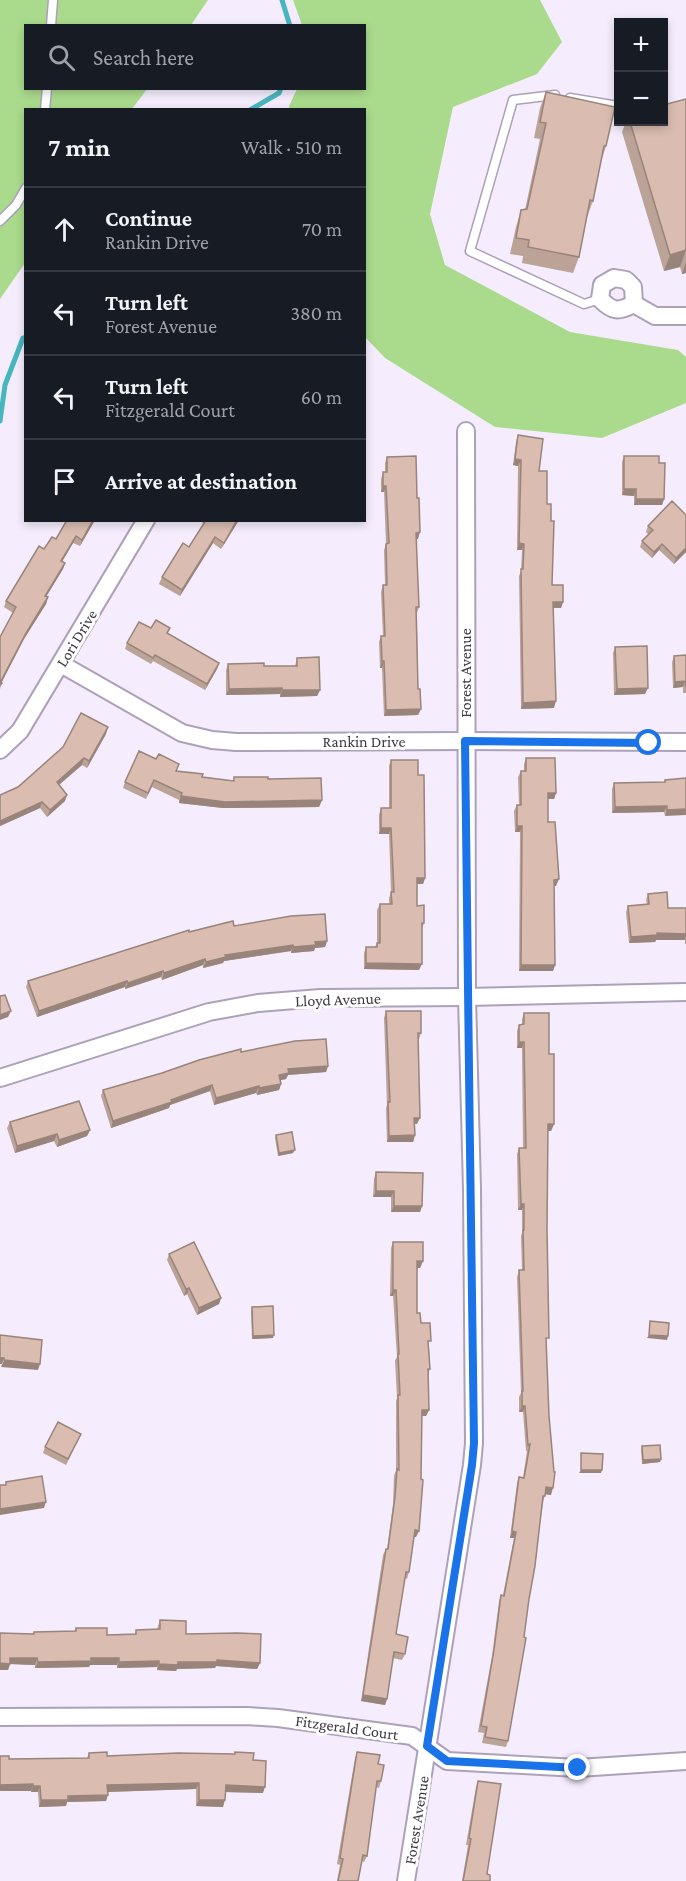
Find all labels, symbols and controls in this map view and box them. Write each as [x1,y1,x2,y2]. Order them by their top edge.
map controls [614,18,668,126]
button: + [614,18,668,72]
search box [24,24,366,90]
icon: search [45,41,78,74]
text: Search here [93,45,194,70]
button: − [614,72,668,126]
text: 7 min [48,133,110,162]
text: Walk · 510 m [241,136,342,158]
text: Continue [105,206,192,231]
icon: ahead [48,213,81,246]
text: 70 m [302,218,342,240]
text: Rankin Drive [105,231,209,253]
text: Turn left [105,290,188,315]
icon: left [48,297,81,330]
text: 380 m [291,302,342,324]
text: Forest Avenue [105,315,217,337]
text: Turn left [105,374,188,399]
icon: left [48,381,81,414]
text: 60 m [301,386,342,408]
text: Fitzgerald Court [105,399,235,421]
icon: arrive [48,465,81,498]
text: Arrive at destination [105,469,297,494]
street label: Lori Drive [53,607,100,670]
street label: Forest Avenue [457,628,474,718]
route start [635,729,661,755]
street label: Rankin Drive [323,733,405,750]
street label: Lloyd Avenue [295,990,381,1010]
street label: Fitzgerald Court [294,1712,400,1744]
route end [564,1754,590,1780]
street label: Forest Avenue [401,1775,432,1866]

